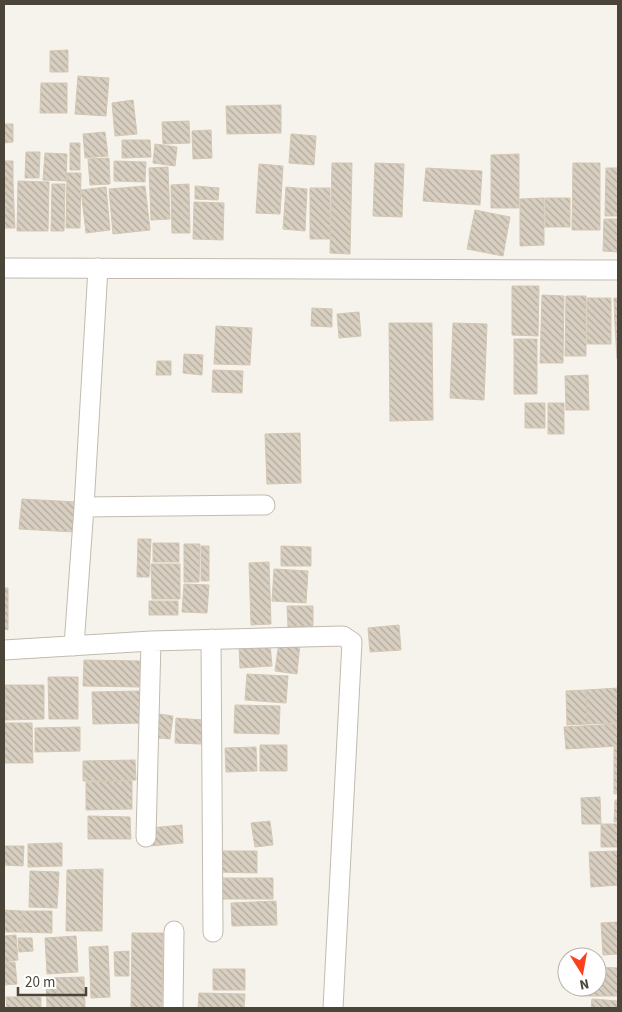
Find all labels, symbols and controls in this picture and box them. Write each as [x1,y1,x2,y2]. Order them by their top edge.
north arrow [557,947,607,997]
scale bar [18,964,85,996]
text: 20 m [25,972,55,993]
text: N [578,973,591,994]

